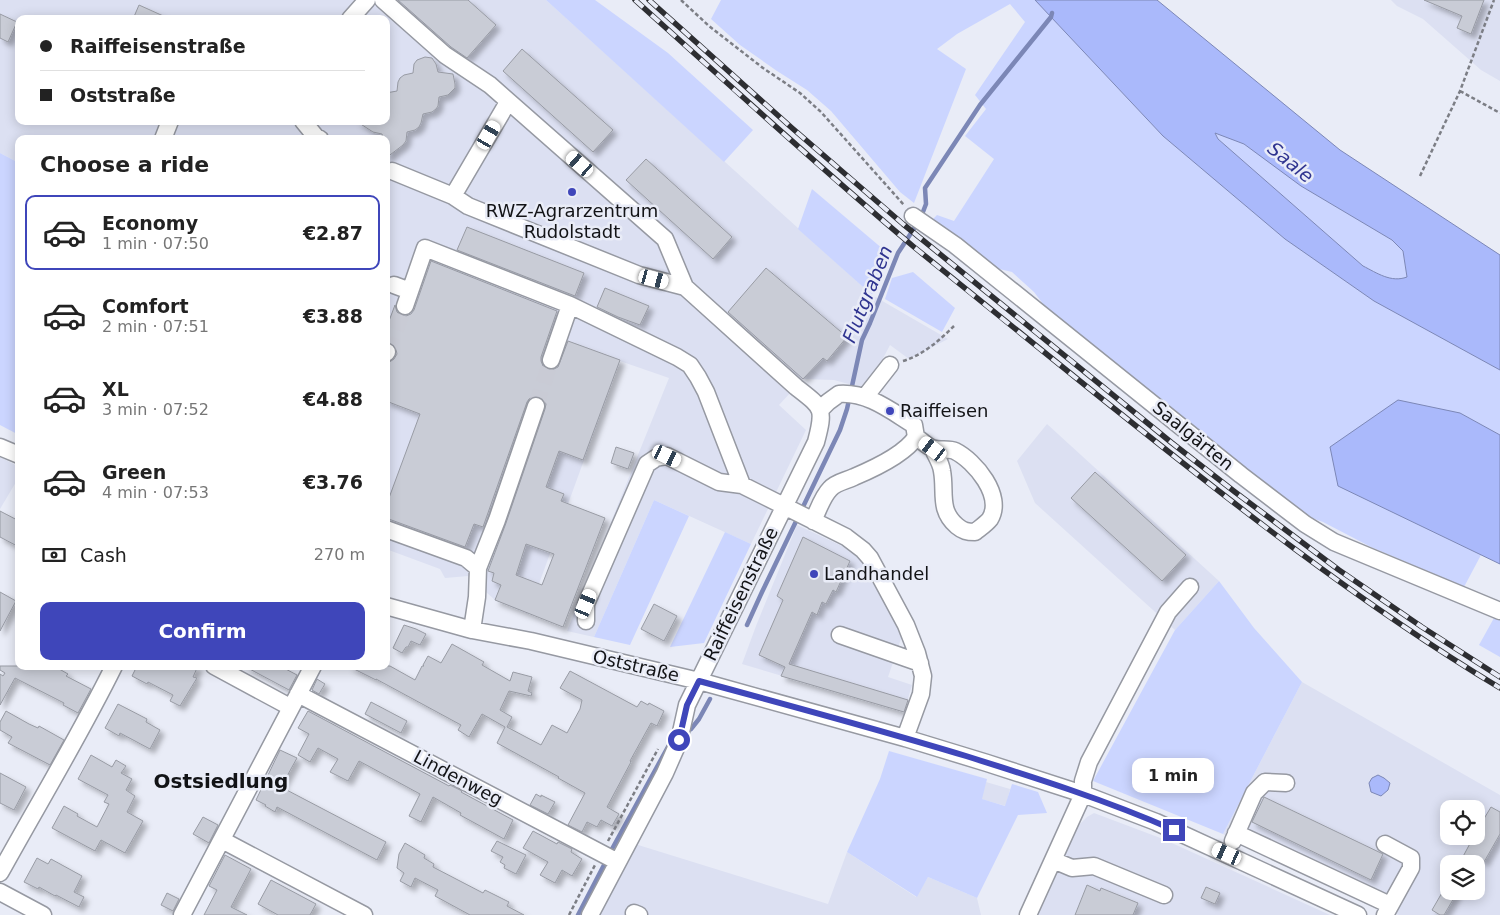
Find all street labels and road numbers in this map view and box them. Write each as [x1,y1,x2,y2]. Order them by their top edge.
street label: Saalgärten [1149,397,1238,475]
street label: Raiffeisenstraße [699,524,782,664]
street label: Oststraße [591,645,681,686]
street label: Lindenweg [410,745,506,810]

